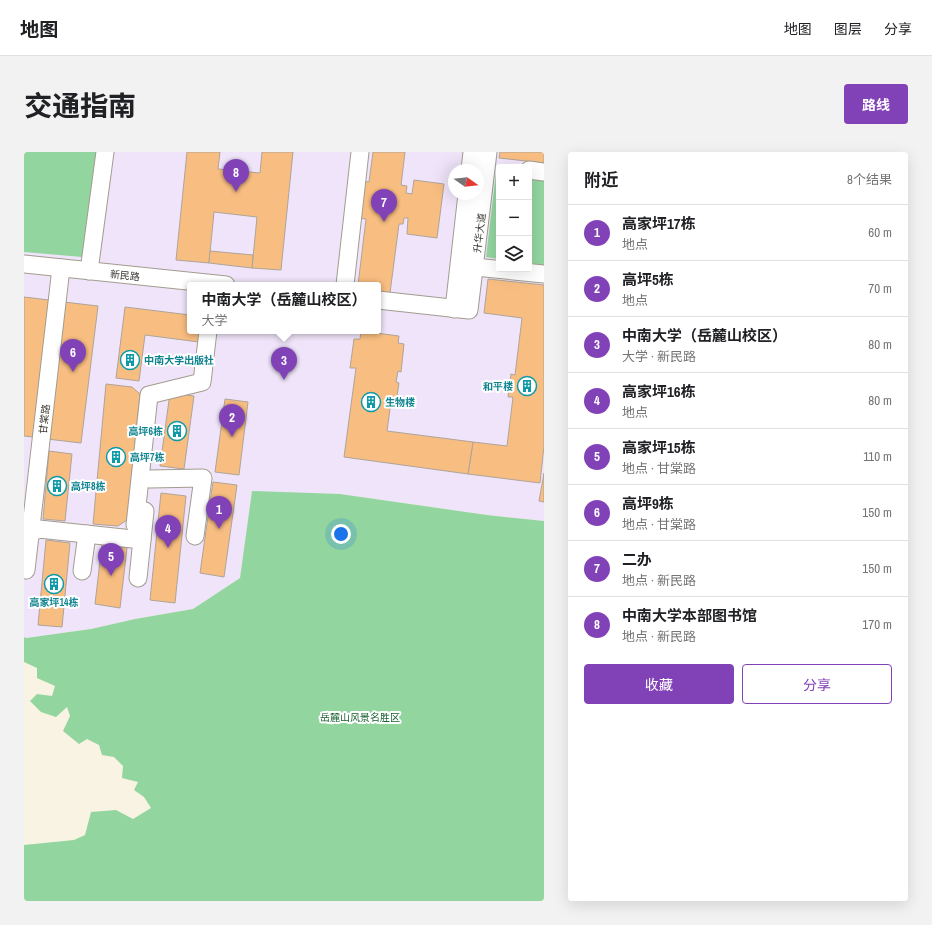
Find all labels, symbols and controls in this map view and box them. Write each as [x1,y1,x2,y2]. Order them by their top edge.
text: 地图 [20,16,58,42]
text: 地图 [784,20,812,38]
text: 图层 [834,20,862,38]
text: 分享 [884,20,912,38]
button: 路线 [844,84,908,124]
text: 交通指南 [24,87,136,125]
pin: 8 [223,159,249,192]
north arrow [448,164,484,200]
map controls [496,164,532,272]
button: + [496,164,532,200]
text: 附近 [584,168,618,191]
text: 8个结果 [847,171,892,188]
pin: 7 [371,189,397,222]
button: − [496,200,532,236]
street label: 升华大道 [471,212,488,254]
text: 高家坪17栋 [622,213,696,234]
text: 1 [594,224,600,241]
text: 60 m [868,224,892,241]
button: layers [496,236,532,272]
text: 地点 [622,236,648,253]
street label: 新民路 [109,267,141,284]
text: 高坪5栋 [622,269,674,290]
text: 2 [594,280,600,297]
text: 70 m [868,280,892,297]
popup [187,282,381,334]
text: 中南大学（岳麓山校区） [201,289,367,310]
text: 地点 [622,292,648,309]
text: 大学 [201,312,228,329]
text: 中南大学（岳麓山校区） [622,325,787,346]
text: 3 [594,336,600,353]
text: 80 m [868,336,892,353]
pin: 6 [60,339,86,372]
pin: 3 [271,347,297,380]
text: 大学 · 新民路 [622,348,696,365]
building icon: 中南大学出版社 [119,349,141,371]
place label: 中南大学出版社 [144,354,214,367]
building icon: 和平楼 [516,375,538,397]
place label: 和平楼 [483,380,513,393]
text: 高家坪16栋 [622,381,696,402]
building icon: 生物楼 [360,391,382,413]
text: 4 [594,392,600,409]
text: 80 m [868,392,892,409]
place label: 生物楼 [385,396,415,409]
street label: 甘棠路 [36,403,53,435]
pin: 2 [219,404,245,437]
text: 地点 [622,404,648,421]
building icon: 高坪6栋 [166,420,188,442]
place label: 高坪6栋 [128,425,163,438]
text: 高家坪15栋 [622,437,696,458]
building icon: 高坪7栋 [105,446,127,468]
text: 5 [594,448,600,465]
text: 110 m [863,448,892,465]
place label: 高坪7栋 [130,451,165,464]
text: 地点 · 甘棠路 [622,460,696,477]
building icon: 高坪8栋 [46,475,68,497]
place label: 高坪8栋 [71,480,106,493]
text: 高坪9栋 [622,493,674,514]
pin: 1 [206,496,232,529]
text: 6 [594,504,600,521]
text: 150 m [862,504,892,521]
pin: 4 [155,515,181,548]
text: 地点 · 甘棠路 [622,516,696,533]
your location [331,524,351,544]
pin: 5 [98,543,124,576]
text: 二办 [622,549,652,570]
text: 7 [594,560,600,577]
text: 150 m [862,560,892,577]
text: 地点 · 新民路 [622,572,696,589]
building icon: 高家坪14栋 [43,573,65,595]
place label: 高家坪14栋 [29,596,79,609]
text: 中南大学本部图书馆 [622,605,757,626]
text: 8 [594,616,600,633]
text: 170 m [862,616,892,633]
text: 地点 · 新民路 [622,628,696,645]
button: 收藏 [584,664,734,704]
button: 分享 [742,664,892,704]
park label: 岳麓山风景名胜区 [320,711,400,724]

